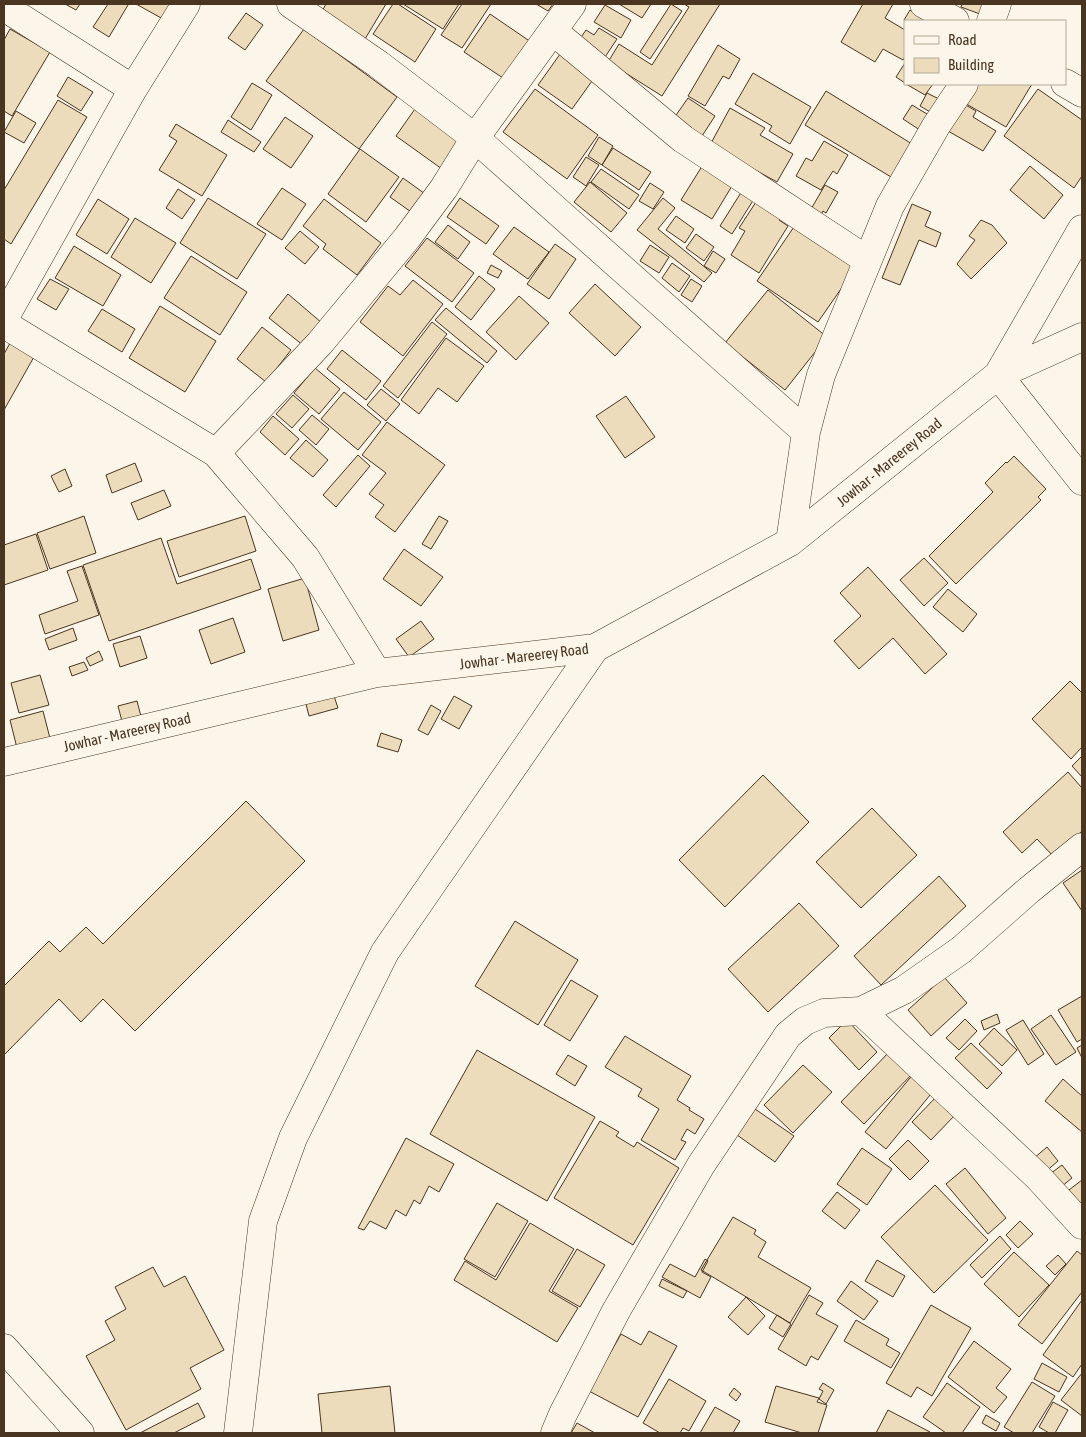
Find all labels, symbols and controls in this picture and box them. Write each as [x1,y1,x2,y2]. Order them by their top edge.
legend [904,20,1066,85]
text: Road [948,31,977,48]
text: Building [948,56,994,73]
street label: Jowhar - Mareerey Road [833,414,945,510]
street label: Jowhar - Mareerey Road [458,640,590,672]
street label: Jowhar - Mareerey Road [62,709,192,755]

